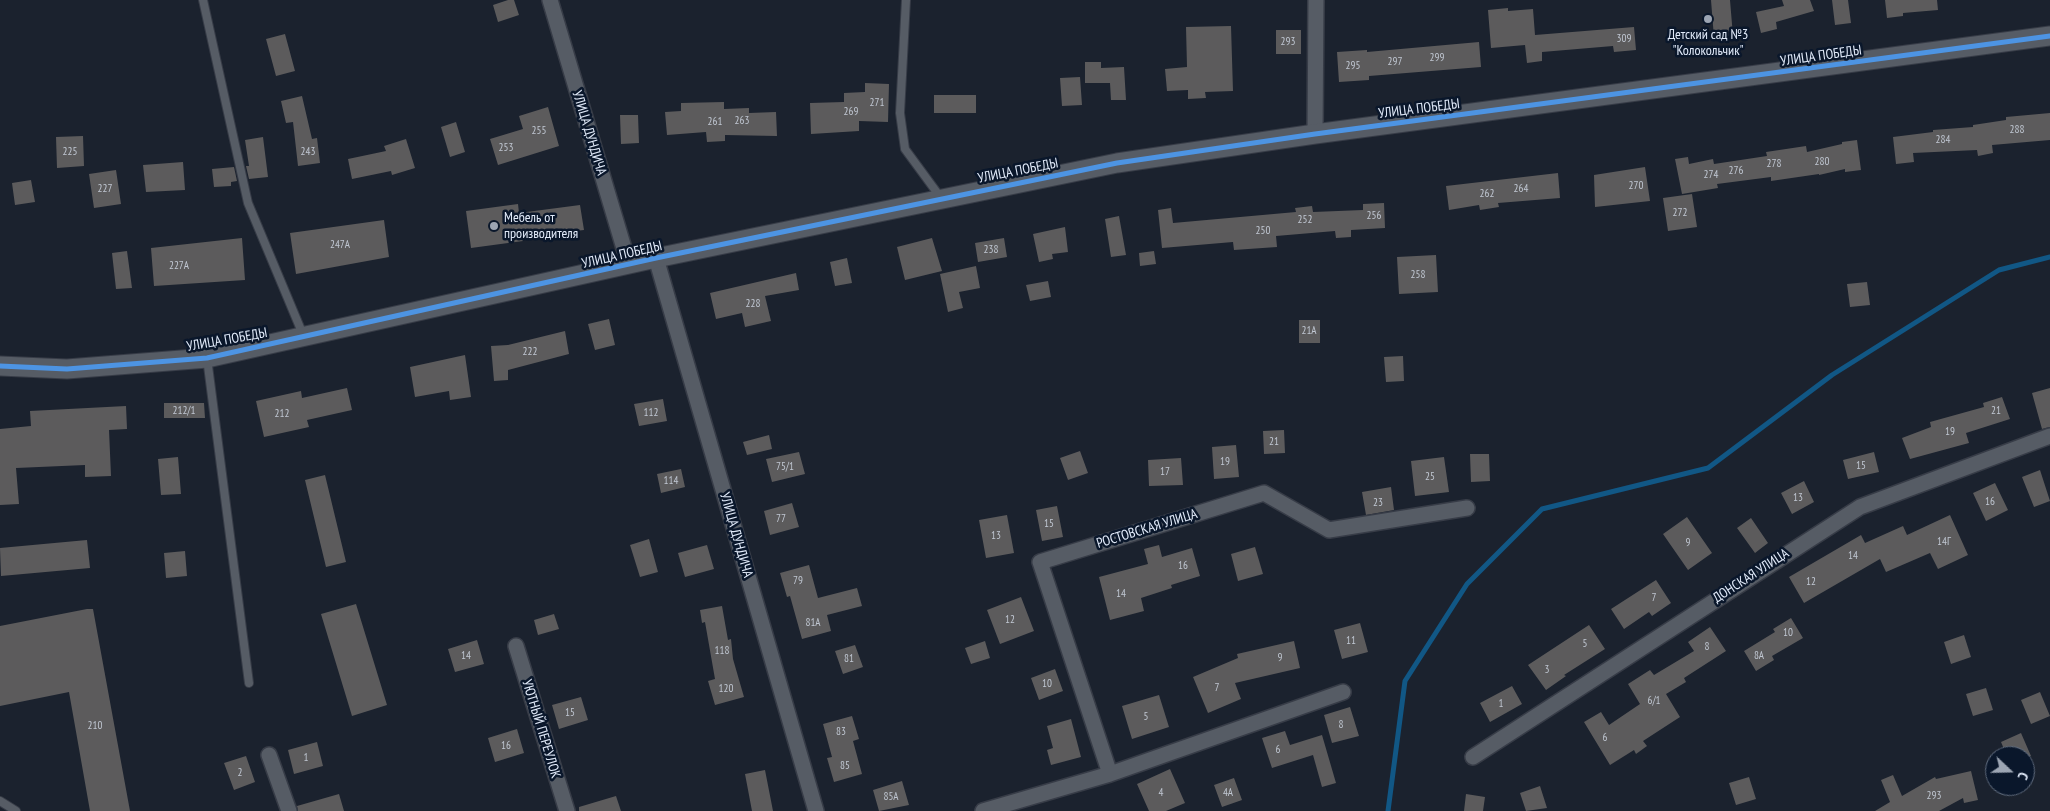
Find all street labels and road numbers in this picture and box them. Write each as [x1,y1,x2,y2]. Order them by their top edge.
street label: УЛИЦА ПОБЕДЫ [1779,42,1863,70]
street label: УЛИЦА ДУНДИЧА [568,89,610,177]
street label: УЛИЦА ПОБЕДЫ [1377,96,1461,122]
street label: УЛИЦА ПОБЕДЫ [976,155,1060,187]
street label: УЛИЦА ПОБЕДЫ [580,238,664,272]
street label: УЛИЦА ПОБЕДЫ [185,325,269,355]
street label: УЛИЦА ДУНДИЧА [716,490,756,580]
street label: РОСТОВСКАЯ УЛИЦА [1095,506,1199,552]
street label: ДОНСКАЯ УЛИЦА [1710,545,1792,607]
street label: УЮТНЫЙ ПЕРЕУЛОК [518,678,564,780]

